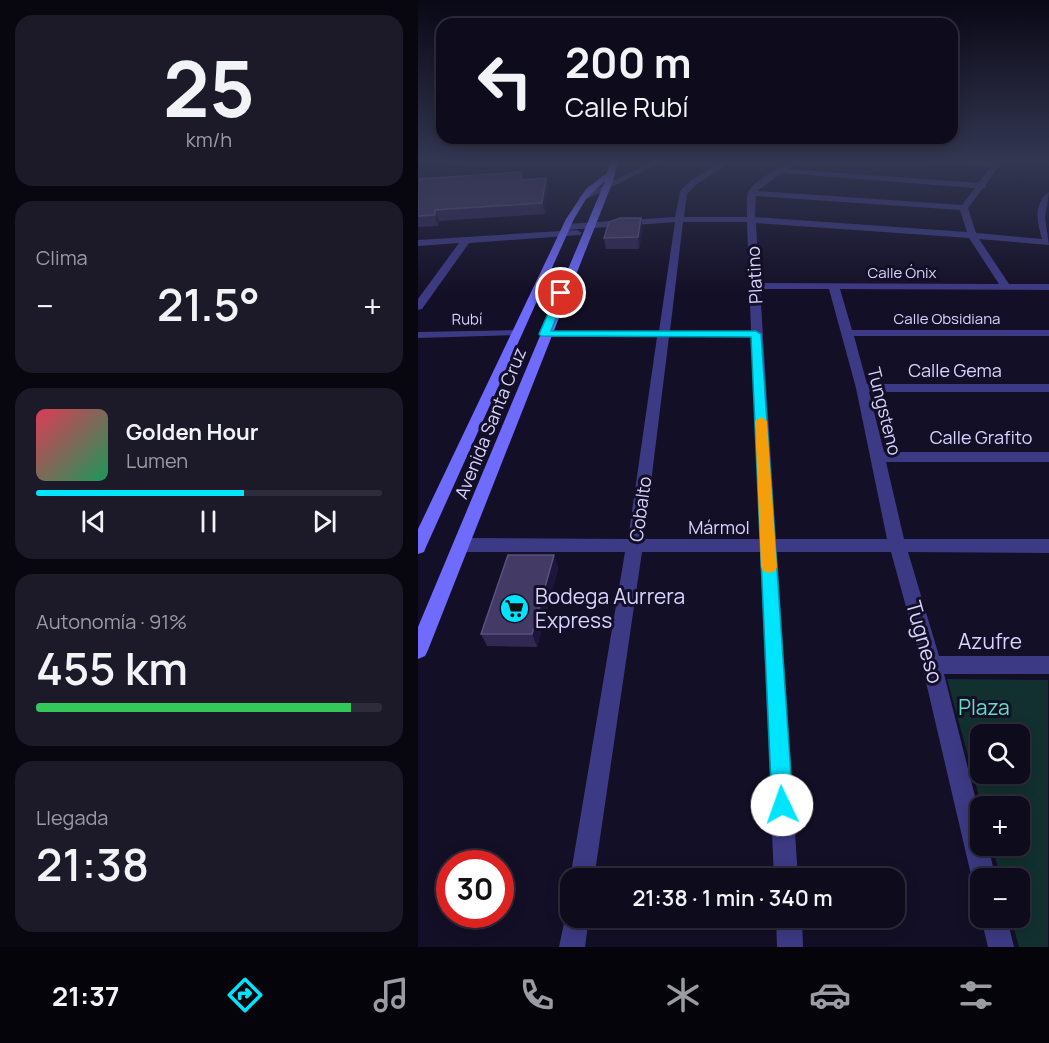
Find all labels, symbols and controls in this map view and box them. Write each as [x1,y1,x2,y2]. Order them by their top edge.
text: 200 m [565,33,691,91]
text: 25 [163,34,255,140]
icon: left [466,42,544,120]
text: Calle Rubí [565,88,688,125]
text: km/h [186,126,232,153]
text: Clima [36,244,88,271]
street label: Platino [741,246,767,304]
street label: Calle Ónix [867,262,937,283]
pin [535,267,586,318]
text: 21.5° [157,273,260,335]
icon: arrive [544,276,577,309]
text: − [36,283,54,328]
text: + [363,283,382,328]
street label: Rubí [451,308,483,330]
street label: Calle Obsidiana [894,308,1000,329]
street label: Avenida Santa Cruz [449,344,531,502]
street label: Calle Gema [908,358,1002,382]
street label: Tungsteno [863,365,907,457]
text: Golden Hour [126,417,259,447]
street label: Calle Grafito [930,425,1032,449]
text: Lumen [126,447,188,474]
street label: Cobalto [624,475,656,543]
icon: previous [77,505,110,538]
icon: pause [192,505,225,538]
icon: next [308,505,341,538]
street label: Mármol [688,515,750,539]
place label: Bodega Aurrera Express [535,582,685,634]
supermarket icon: Bodega Aurrera Express [498,592,530,624]
street label: Tugneso [900,598,950,686]
text: Autonomía · 91% [36,608,187,635]
street label: Azufre [958,627,1022,655]
text: 455 km [36,637,188,699]
park label: Plaza [958,693,1010,721]
map controls [970,724,1030,928]
button: search [970,724,1030,784]
position arrow [750,773,814,837]
button: + [970,796,1030,856]
text: Llegada [36,804,108,831]
text: 21:38 [36,833,149,895]
speed limit sign: 30 [436,850,514,928]
button: − [970,868,1030,928]
text: 21:38 · 1 min · 340 m [632,883,833,913]
icon: directions [224,974,266,1016]
icon: music [370,974,412,1016]
icon: phone [516,974,558,1016]
icon: climate [662,974,704,1016]
icon: car [809,974,851,1016]
icon: filters [955,974,997,1016]
text: 21:37 [52,977,119,1014]

